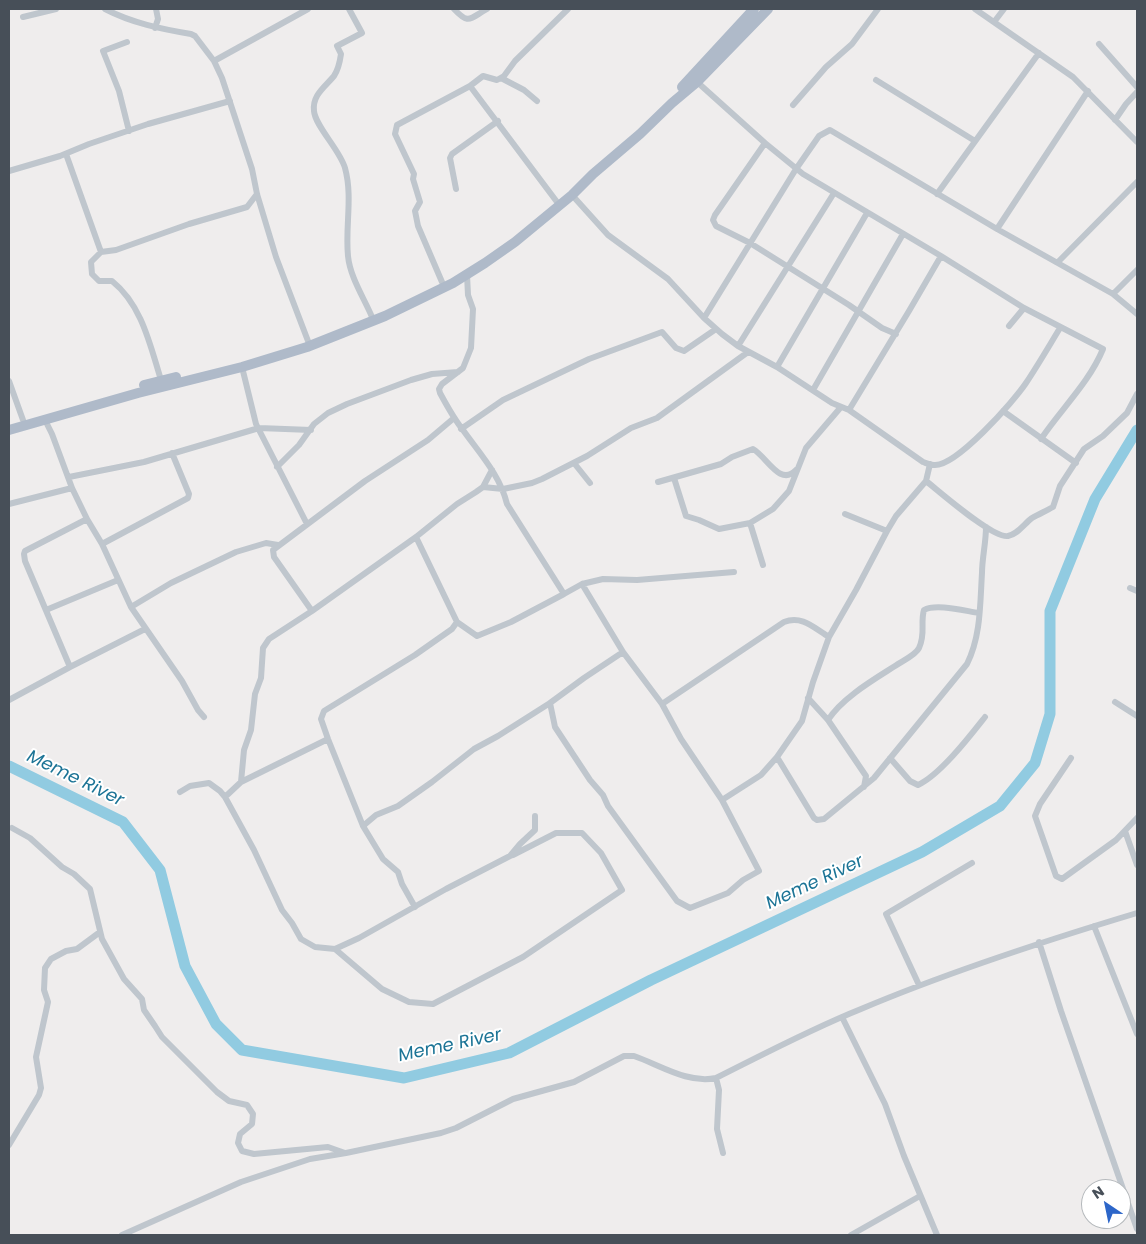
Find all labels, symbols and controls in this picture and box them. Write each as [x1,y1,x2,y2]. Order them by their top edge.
water label: Meme River [23,746,127,812]
water label: Meme River [763,851,867,915]
water label: Meme River [396,1025,504,1067]
north arrow [1081,1179,1131,1229]
text: N [1088,1181,1108,1204]

